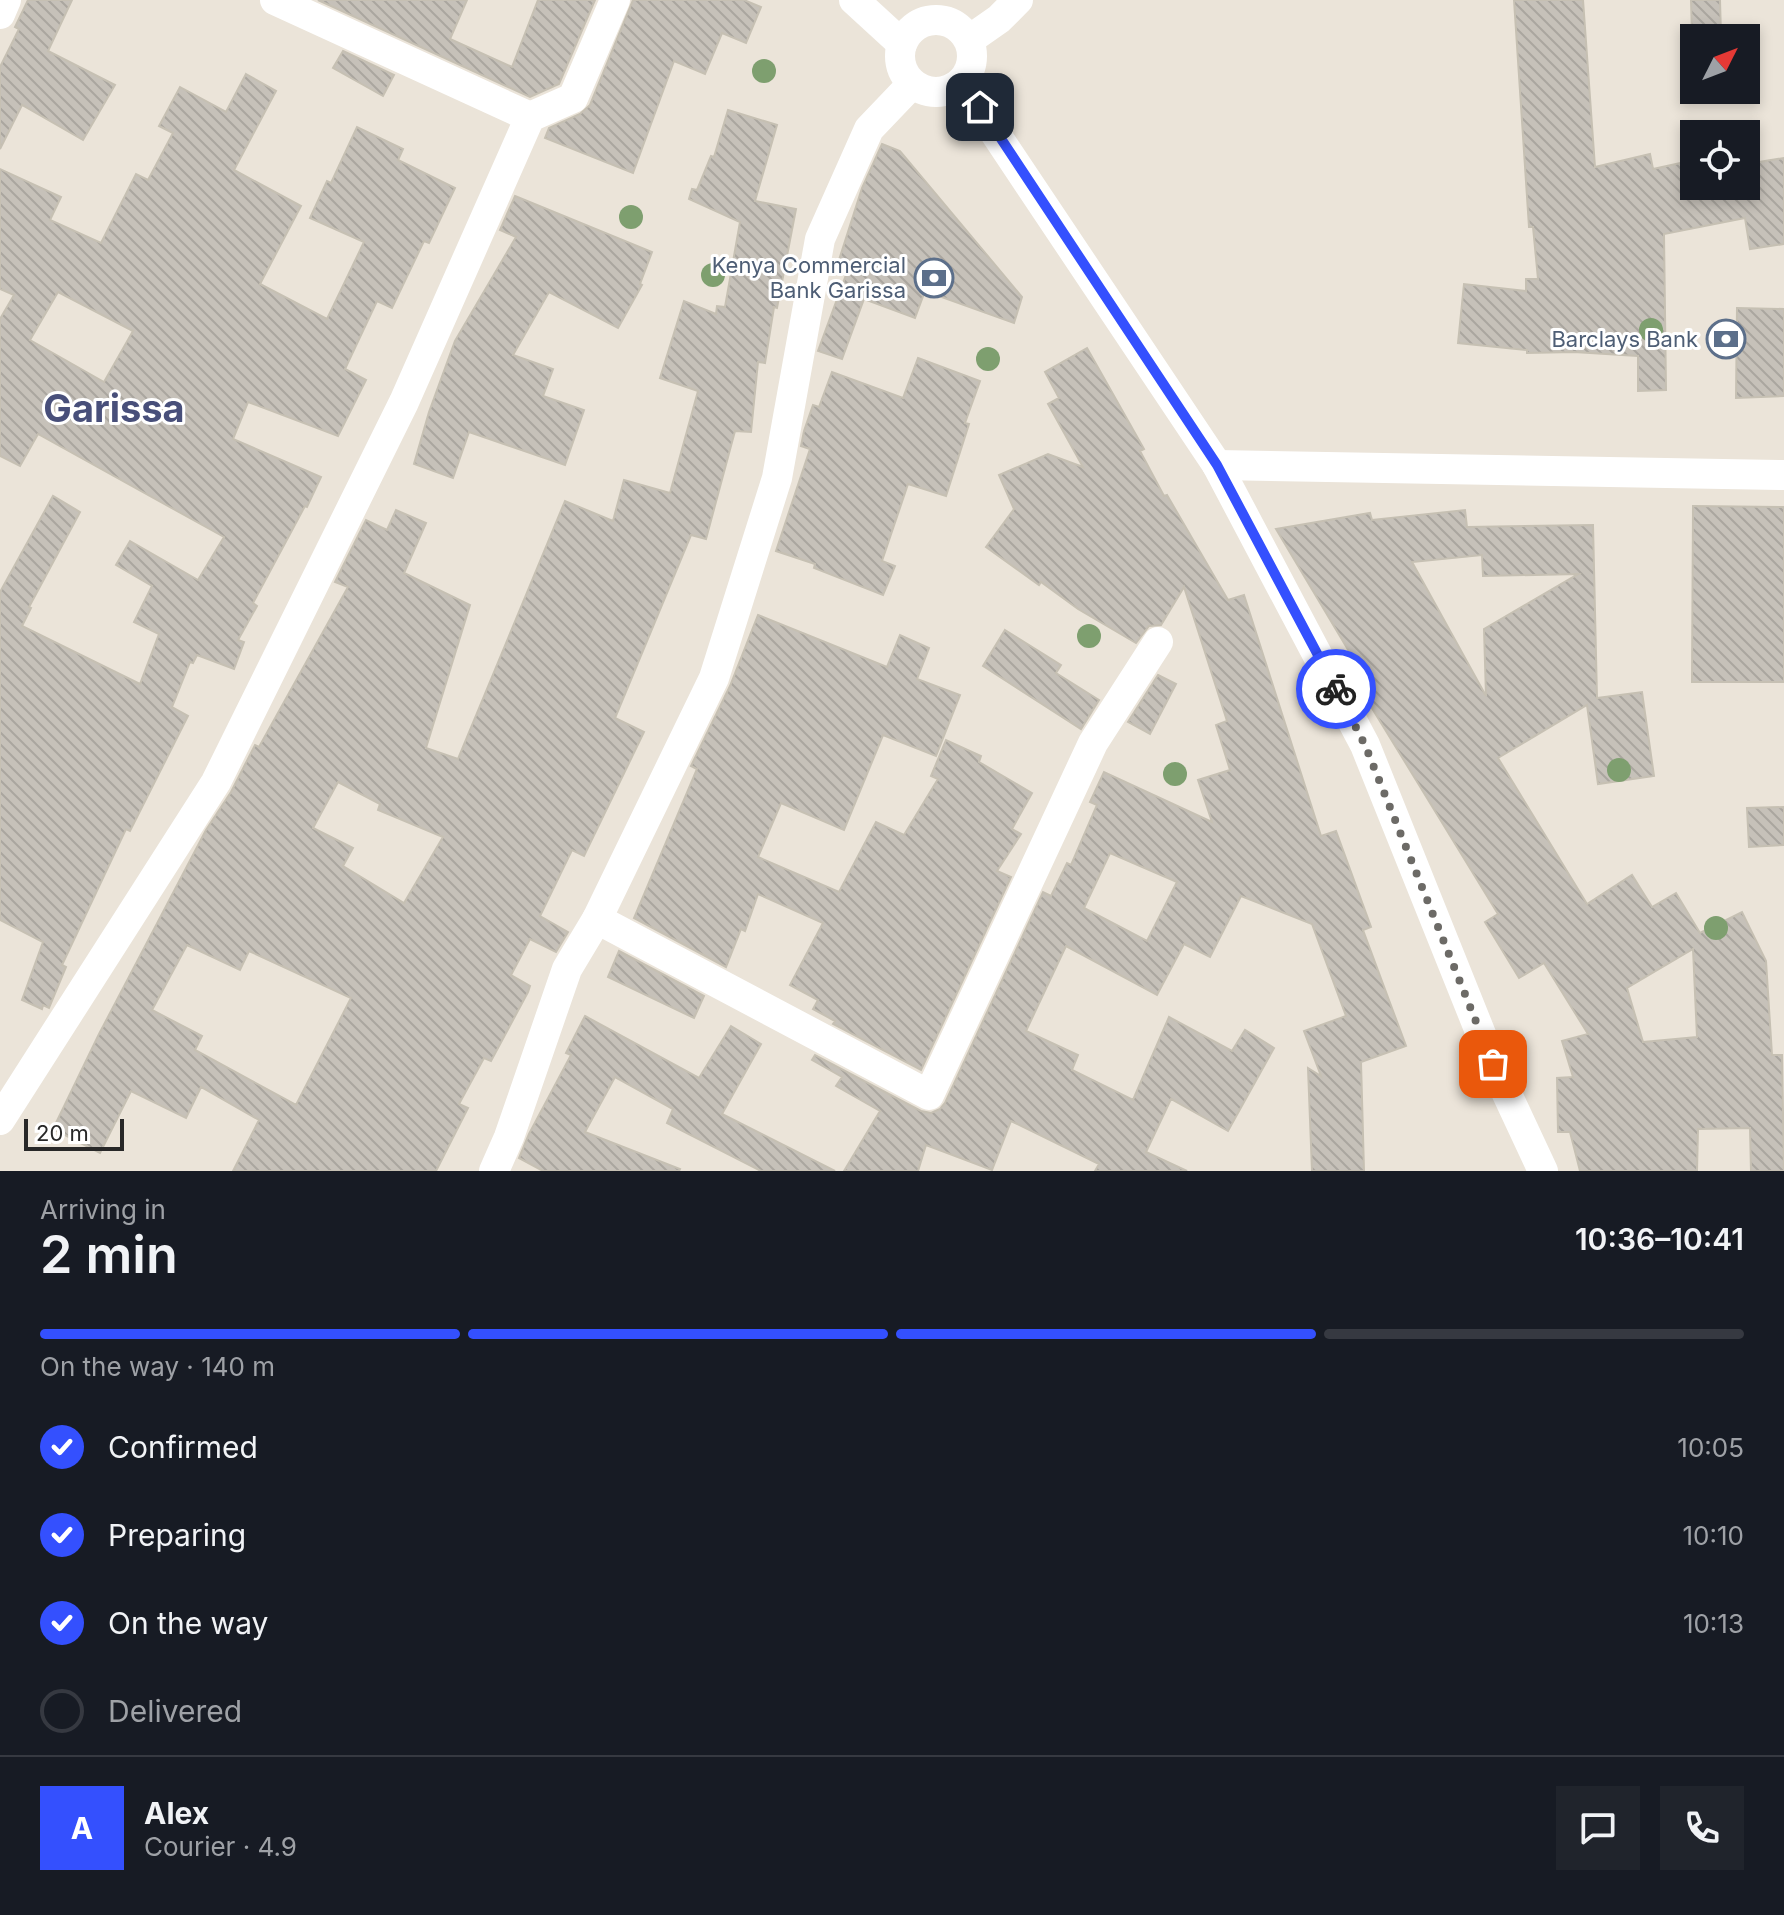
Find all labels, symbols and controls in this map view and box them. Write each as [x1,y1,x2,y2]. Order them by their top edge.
north arrow [1680,24,1760,104]
map controls [1680,24,1760,200]
pin [946,73,1014,141]
icon: home [958,85,1002,129]
button: locate [1680,120,1760,200]
place label: Kenya Commercial Bank Garissa [712,252,906,303]
bank icon: Kenya Commercial Bank Garissa [913,257,955,299]
bank icon: Barclays Bank [1705,318,1747,360]
place label: Barclays Bank [1551,326,1698,352]
district label: Garissa [43,385,185,431]
courier [1296,649,1376,729]
icon: bike [1314,667,1358,711]
pin [1459,1030,1527,1098]
icon: bag [1471,1042,1515,1086]
scale bar [24,1115,124,1151]
text: 20 m [36,1120,89,1146]
text: Arriving in [40,1194,166,1225]
text: 10:36–10:41 [1575,1221,1744,1257]
text: 2 min [40,1223,178,1286]
text: On the way · 140 m [40,1351,275,1382]
icon: check [40,1425,84,1469]
text: Confirmed [108,1429,258,1465]
text: 10:05 [1677,1432,1744,1463]
icon: check [40,1513,84,1557]
text: Preparing [108,1517,246,1553]
text: 10:10 [1683,1520,1744,1551]
icon: check [40,1601,84,1645]
text: On the way [108,1605,268,1641]
text: 10:13 [1683,1608,1744,1639]
text: Delivered [108,1693,242,1729]
button: chat [1556,1786,1640,1870]
button: phone [1660,1786,1744,1870]
text: Alex [144,1795,209,1831]
text: A [71,1810,93,1846]
text: Courier · 4.9 [144,1831,297,1862]

